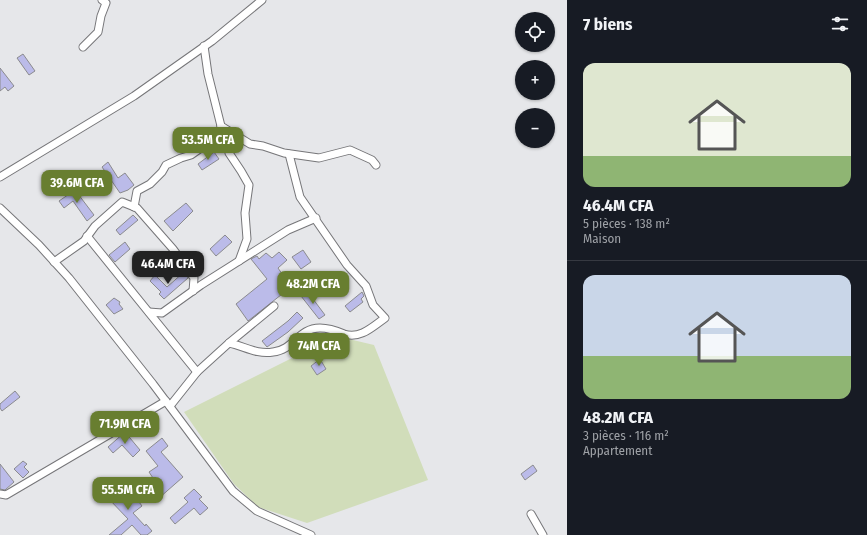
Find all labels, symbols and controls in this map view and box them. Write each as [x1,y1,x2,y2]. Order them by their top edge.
map controls [515,12,555,148]
button: locate [515,12,555,52]
icon: filters [829,13,851,35]
text: 7 biens [583,14,632,35]
button: + [515,60,555,100]
icon: home [681,89,753,161]
button: − [515,108,555,148]
pin: 53.5M CFA [162,127,254,161]
text: 53.5M CFA [182,132,234,147]
pin: 39.6M CFA [31,170,123,204]
text: 39.6M CFA [50,175,104,190]
text: 46.4M CFA [583,195,653,216]
text: 5 pièces · 138 m² [583,216,670,231]
text: Maison [583,231,621,246]
pin: 46.4M CFA [122,251,214,285]
text: 46.4M CFA [141,256,195,271]
pin: 48.2M CFA [267,271,359,305]
text: 48.2M CFA [286,276,340,291]
icon: home [681,301,753,373]
pin: 74M CFA [282,333,356,367]
text: 74M CFA [298,338,340,353]
text: 48.2M CFA [583,407,653,428]
pin: 71.9M CFA [79,411,171,445]
text: 71.9M CFA [99,416,151,431]
text: 3 pièces · 116 m² [583,428,669,443]
text: Appartement [583,443,652,458]
pin: 55.5M CFA [82,477,174,511]
text: 55.5M CFA [101,482,155,497]

